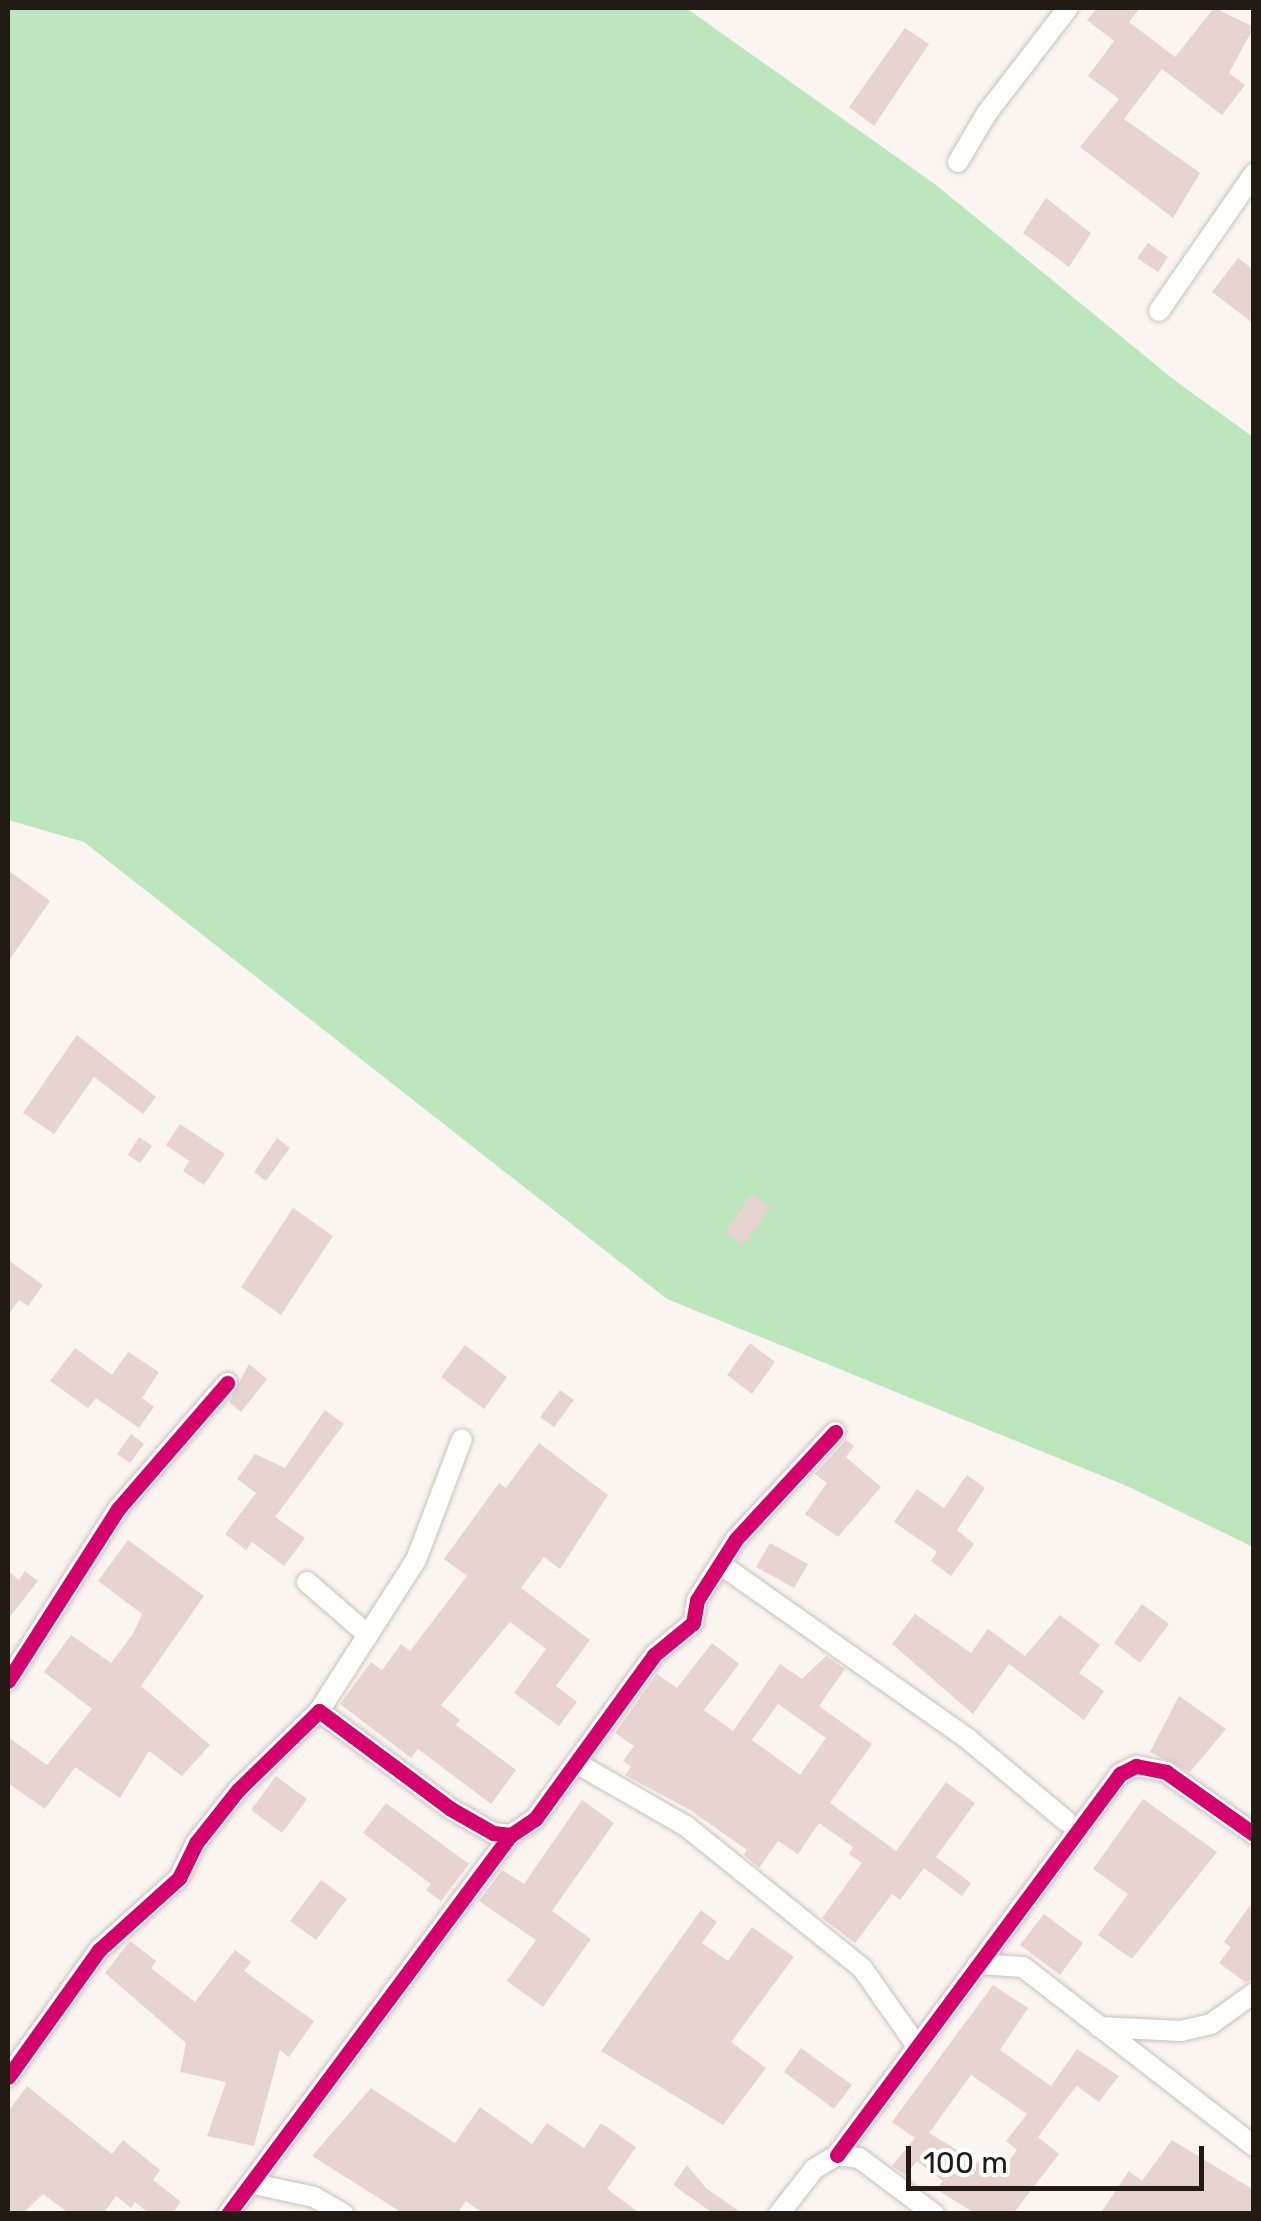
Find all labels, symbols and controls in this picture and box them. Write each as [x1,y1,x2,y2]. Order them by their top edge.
scale bar [911,2126,1208,2188]
text: 100 m [923,2145,1008,2181]

